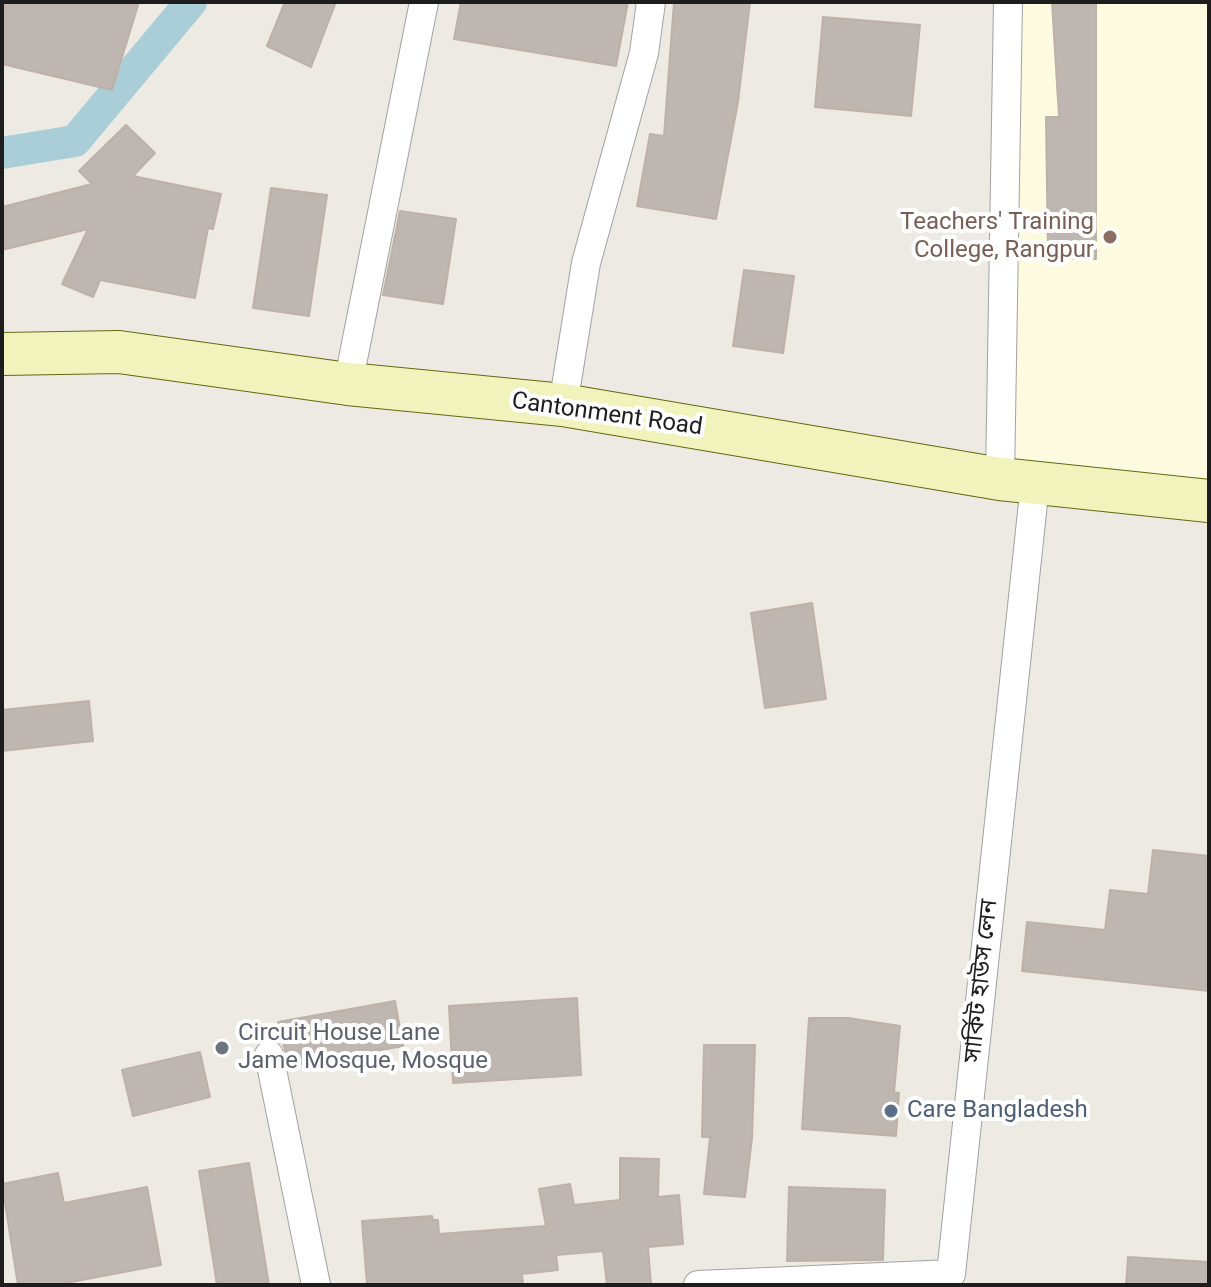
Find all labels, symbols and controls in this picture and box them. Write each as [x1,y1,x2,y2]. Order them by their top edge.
place label: Teachers' Training College, Rangpur [900,209,1094,265]
marker: Teachers' Training College, Rangpur [1101,228,1119,246]
street label: Cantonment Road [510,387,704,443]
street label: সার্কিট হাউস লেন [959,898,1005,1064]
place label: Circuit House Lane Jame Mosque, Mosque [238,1020,488,1076]
marker: Circuit House Lane Jame Mosque, Mosque [213,1039,231,1057]
place label: Care Bangladesh [907,1097,1088,1125]
marker: Care Bangladesh [882,1102,900,1120]

